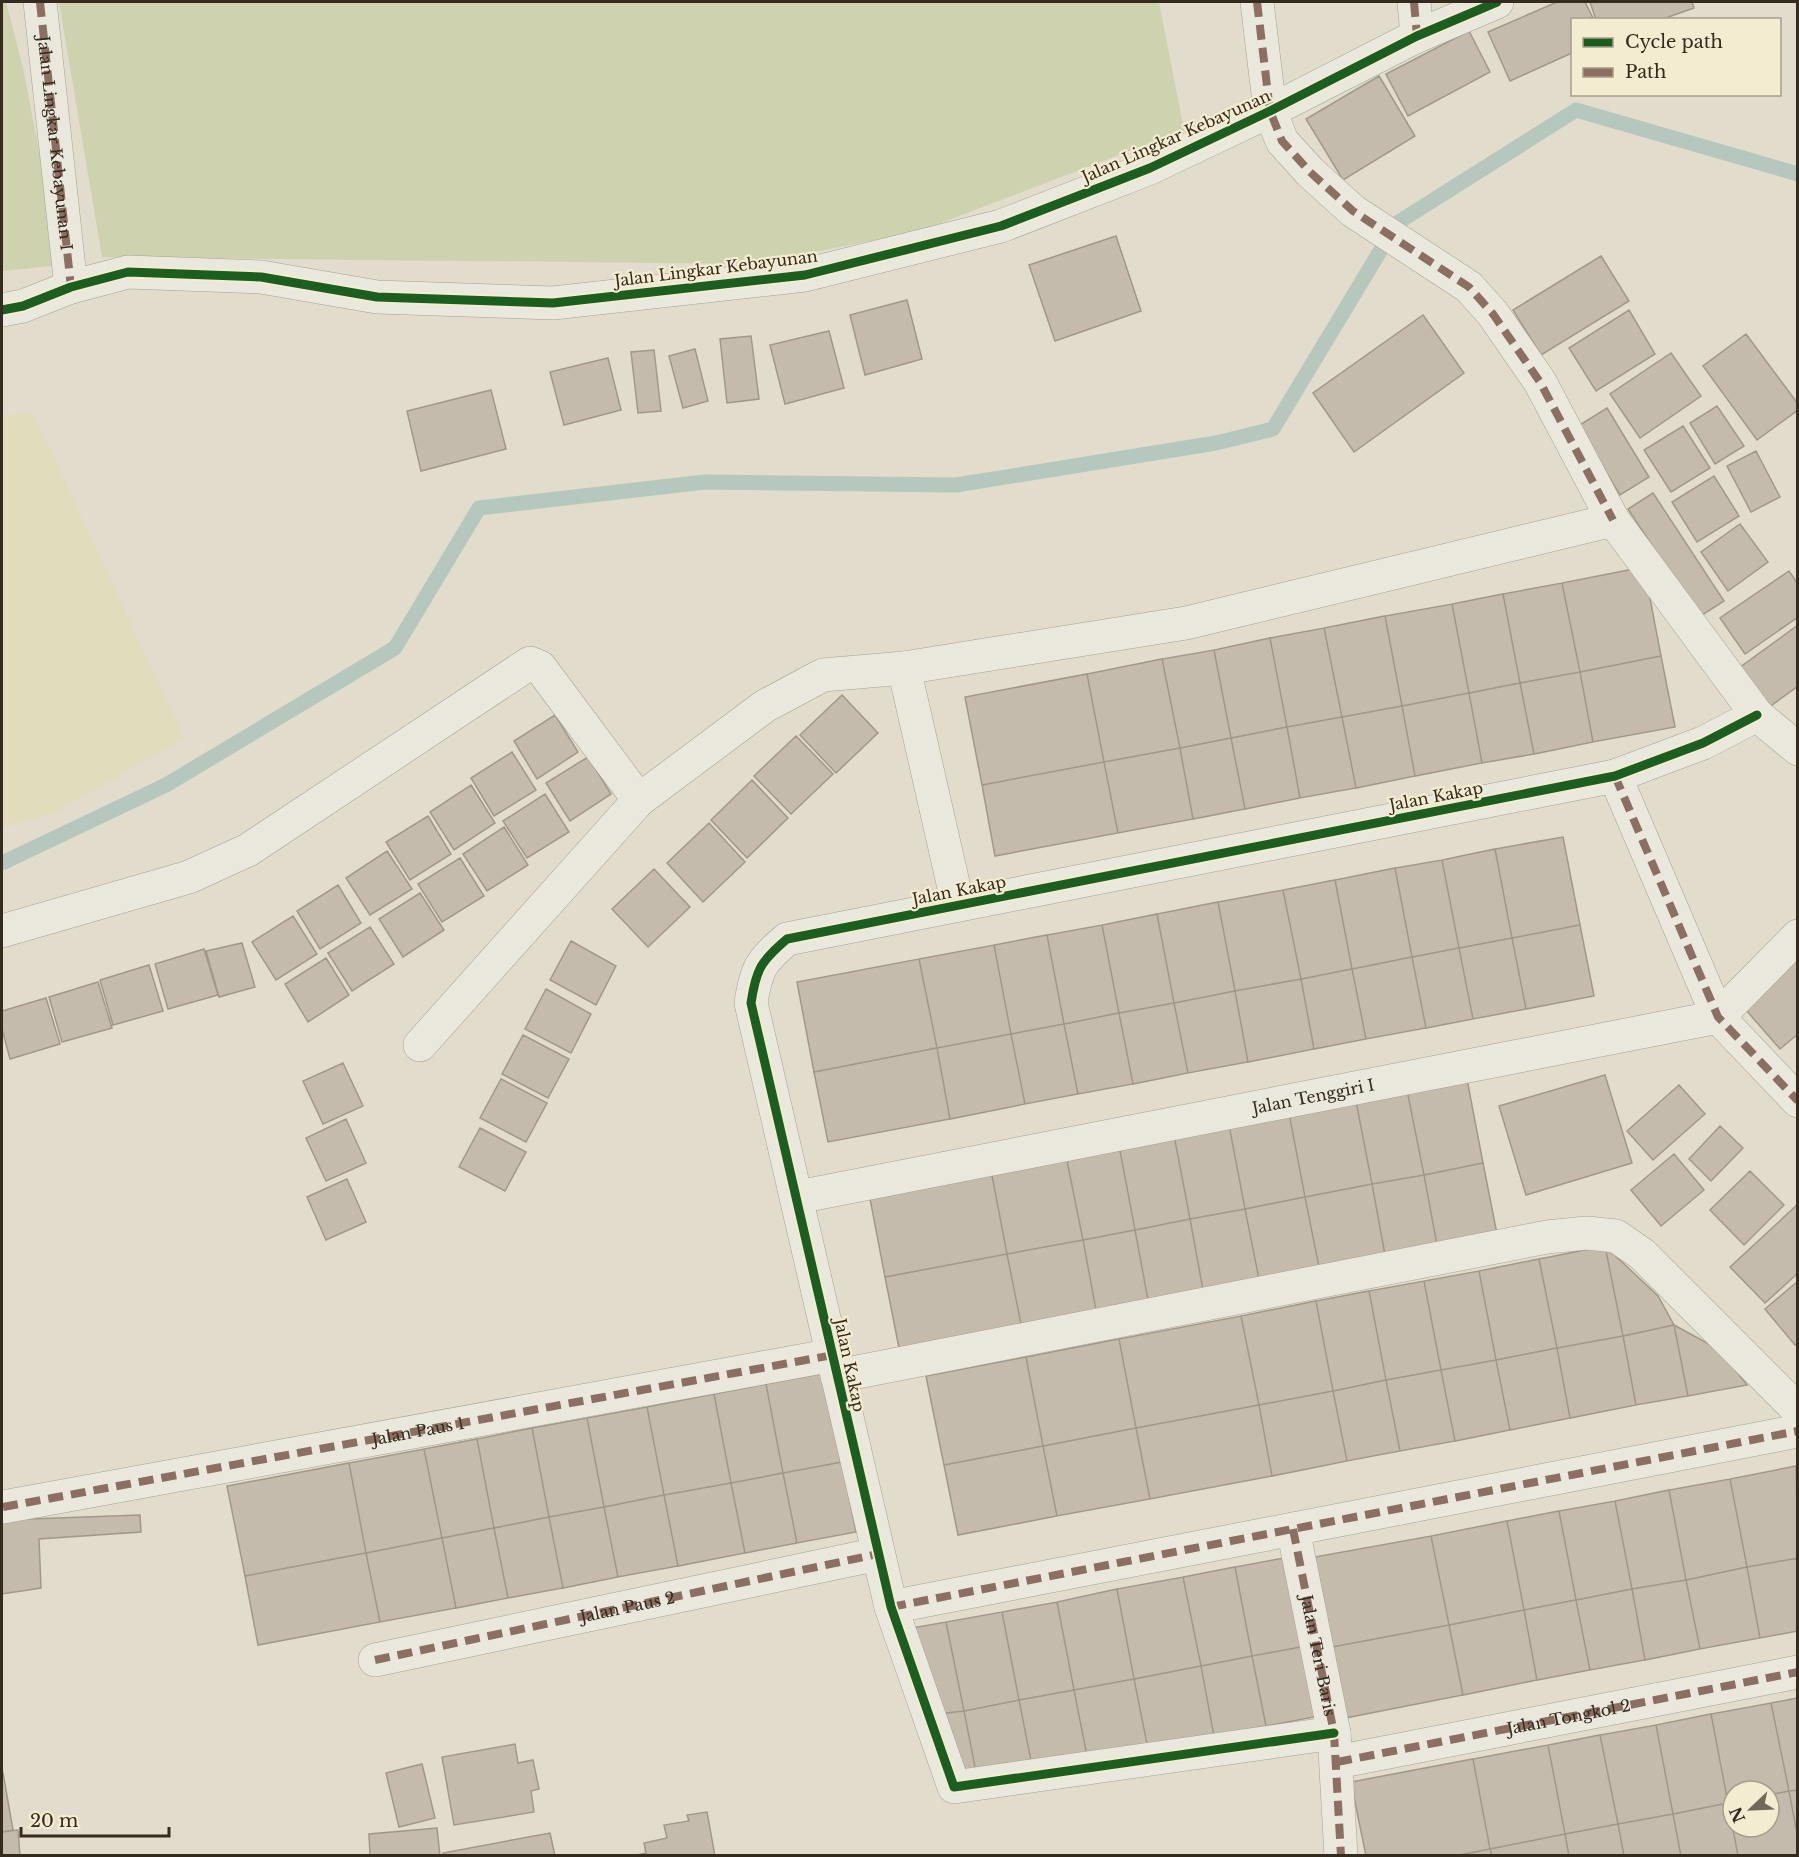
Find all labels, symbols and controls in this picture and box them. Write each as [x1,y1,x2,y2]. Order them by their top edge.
legend [1571,18,1781,96]
text: Cycle path [1625,31,1723,53]
street label: Jalan Lingkar Kebayunan I [34,33,77,252]
text: Path [1625,61,1666,83]
street label: Jalan Lingkar Kebayunan [1077,85,1274,188]
street label: Jalan Lingkar Kebayunan [611,246,819,291]
street label: Jalan Kakap [1385,777,1485,815]
street label: Jalan Kakap [908,871,1008,909]
street label: Jalan Tenggiri I [1248,1074,1376,1118]
street label: Jalan Kakap [830,1314,870,1414]
street label: Jalan Paus 1 [368,1413,466,1450]
street label: Jalan Paus 2 [576,1587,677,1627]
street label: Jalan Teri Baris [1296,1591,1340,1718]
street label: Jalan Tongkol 2 [1503,1695,1632,1739]
north arrow [1721,1779,1781,1839]
scale bar [21,1800,170,1838]
text: N [1725,1804,1749,1826]
text: 20 m [30,1810,78,1832]

